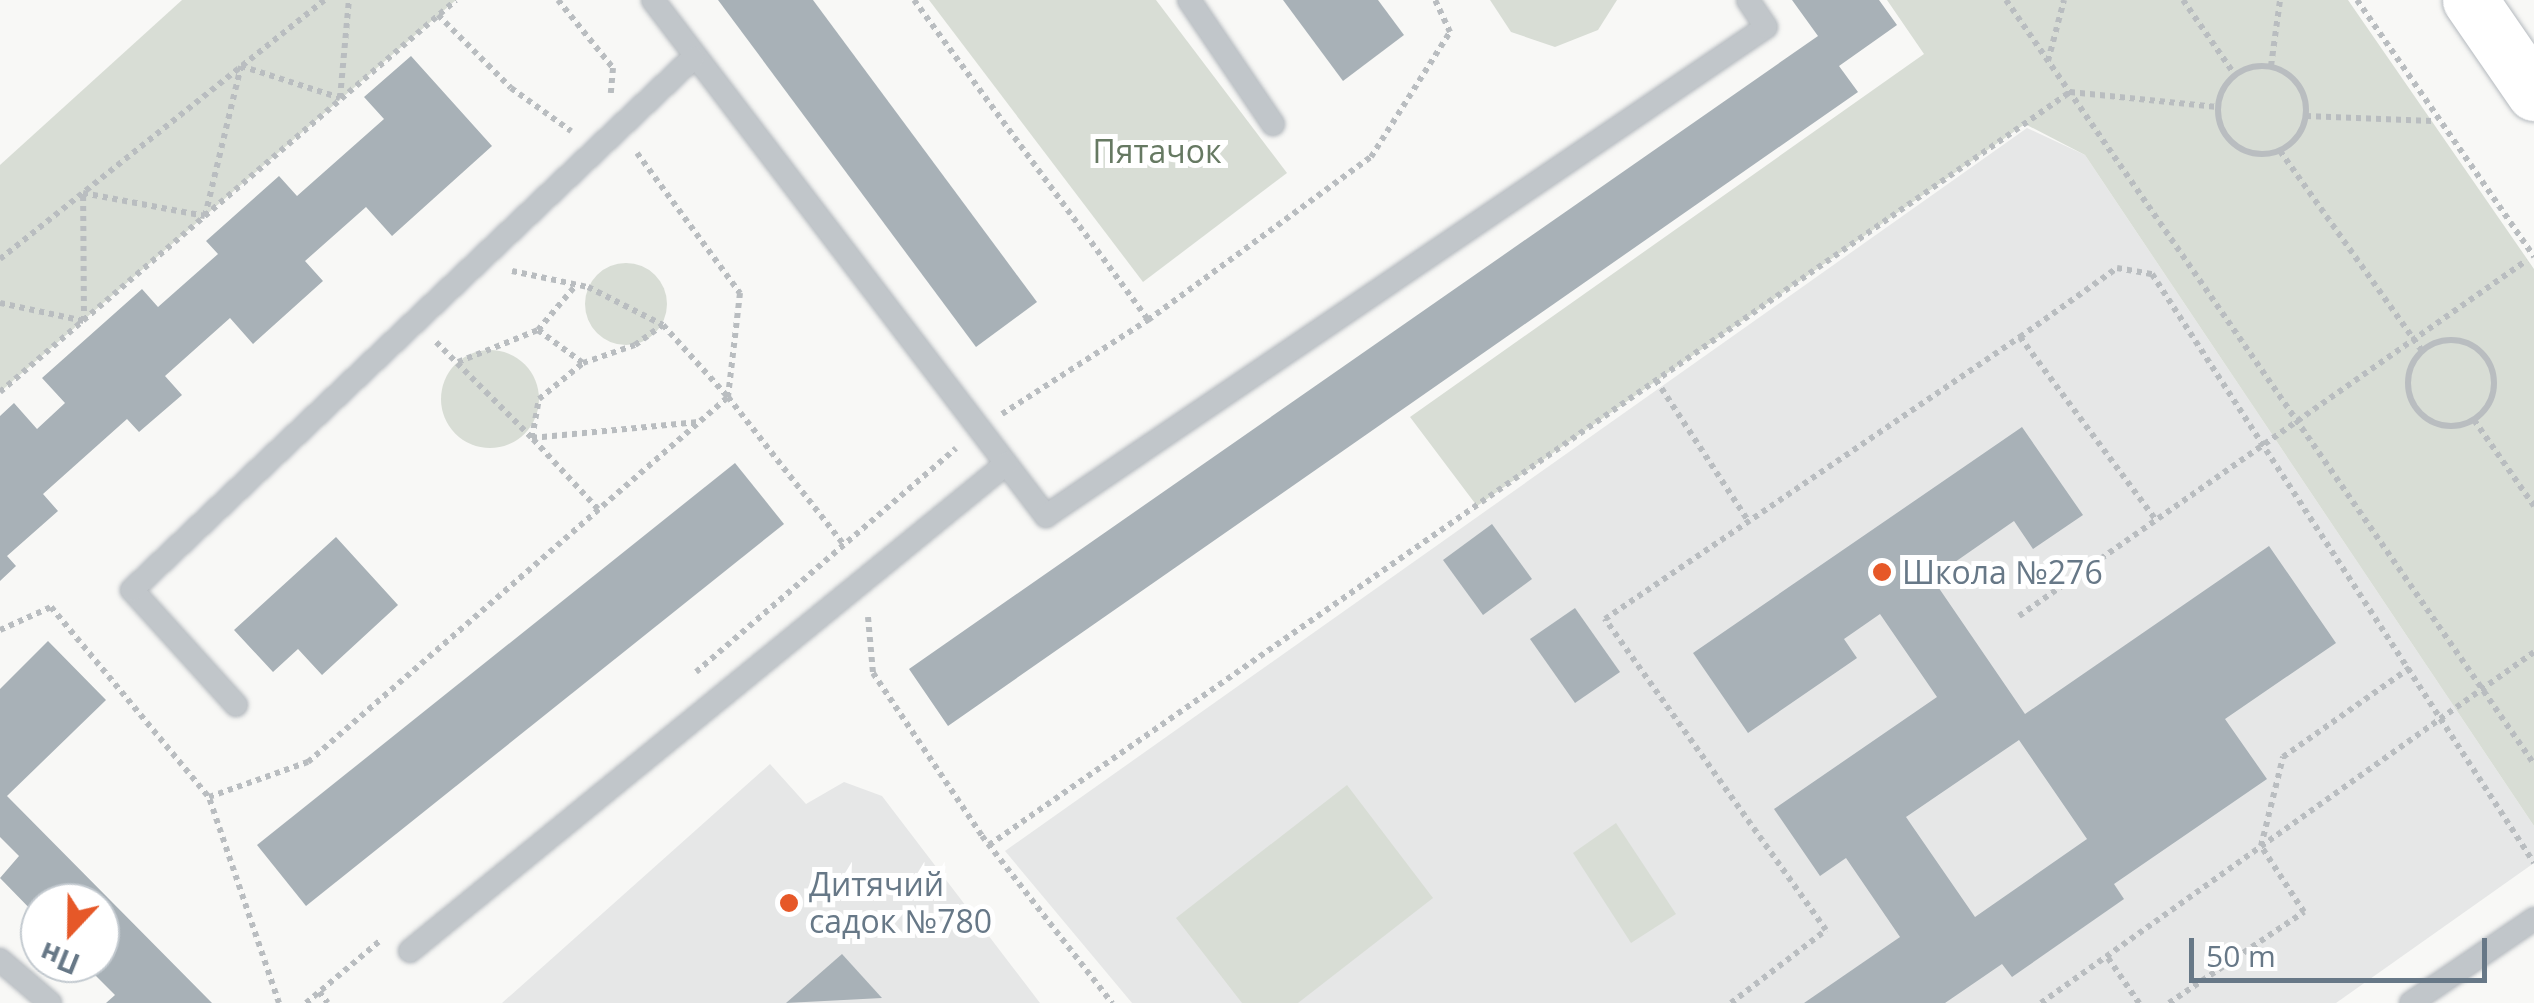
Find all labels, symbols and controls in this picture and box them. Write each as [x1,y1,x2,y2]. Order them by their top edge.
park label: Пятачок [1092,132,1222,170]
place label: Школа №276 [1902,553,2103,591]
marker: Школа №276 [1871,561,1893,583]
place label: Дитячий садок №780 [809,866,992,941]
north arrow [20,883,120,983]
marker: Дитячий садок №780 [778,892,800,914]
scale bar [2194,918,2492,980]
text: Пн [34,934,85,984]
text: 50 m [2206,935,2276,976]

